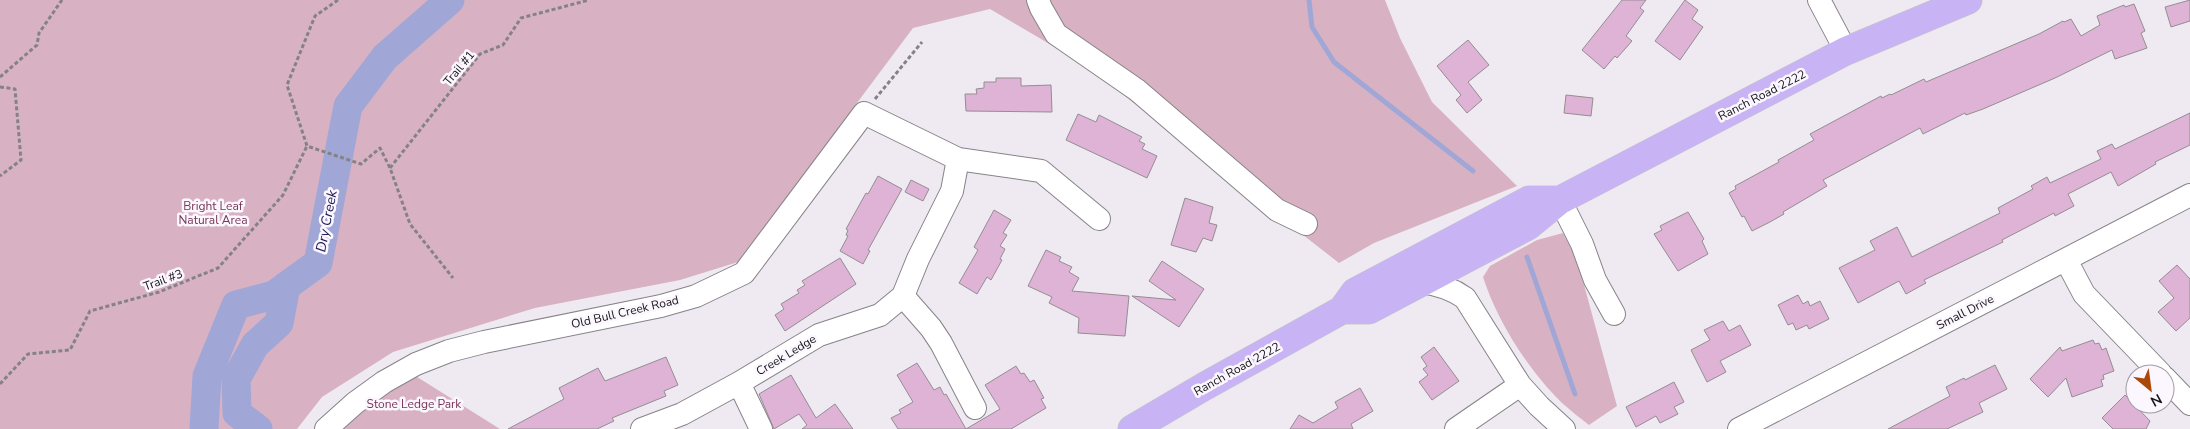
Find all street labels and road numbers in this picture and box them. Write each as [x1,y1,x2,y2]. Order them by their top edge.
street label: Trail #1 [440,47,478,89]
street label: Ranch Road 2222 [1715,66,1809,124]
street label: Trail #3 [141,266,185,294]
street label: Small Drive [1933,291,1997,333]
street label: Old Bull Creek Road [570,292,680,332]
street label: Creek Ledge [753,331,819,379]
street label: Ranch Road 2222 [1191,339,1283,399]

